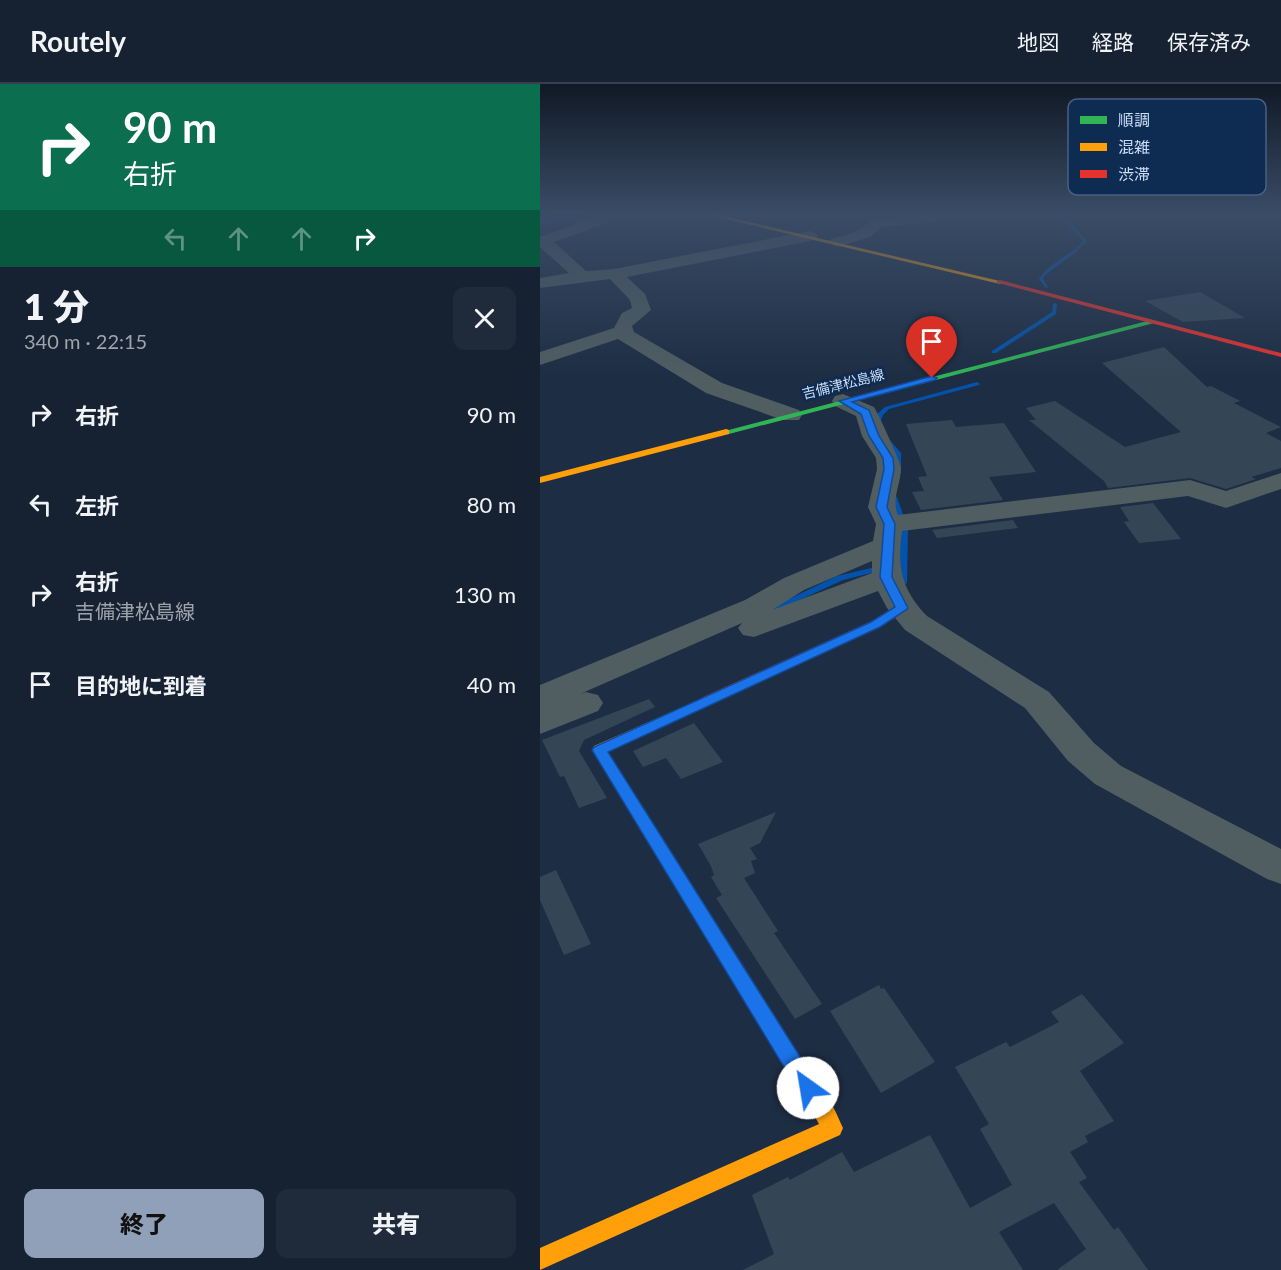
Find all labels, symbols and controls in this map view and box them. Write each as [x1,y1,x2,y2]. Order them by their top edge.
text: Routely [30,24,126,58]
text: 地図 [1017,29,1059,54]
text: 経路 [1092,29,1134,54]
text: 保存済み [1167,29,1251,54]
legend [1068,99,1266,195]
text: 90 m [123,102,217,152]
icon: right [24,108,102,186]
text: 順調 [1118,110,1150,129]
text: 混雑 [1118,137,1150,156]
text: 右折 [123,157,177,190]
text: 渋滞 [1118,164,1150,183]
icon: left [159,222,192,255]
icon: ahead [222,222,255,255]
icon: ahead [285,222,318,255]
icon: right [348,222,381,255]
text: 1 分 [24,284,89,328]
button: close [453,287,516,350]
pin [906,316,957,378]
icon: arrive [915,325,948,358]
text: 340 m · 22:15 [24,329,147,353]
street label: 吉備津松島線 [800,365,886,402]
icon: right [24,398,57,431]
text: 90 m [467,401,516,428]
text: 右折 [75,402,119,429]
icon: left [24,488,57,521]
text: 80 m [467,491,516,518]
text: 左折 [75,492,119,519]
text: 右折 [75,568,119,595]
icon: right [24,578,57,611]
text: 130 m [454,581,516,608]
text: 吉備津松島線 [75,599,195,623]
icon: arrive [24,668,57,701]
text: 40 m [467,671,516,698]
text: 目的地に到着 [75,672,207,699]
position arrow [776,1056,840,1120]
button: 終了 [24,1189,264,1258]
button: 共有 [276,1189,516,1258]

